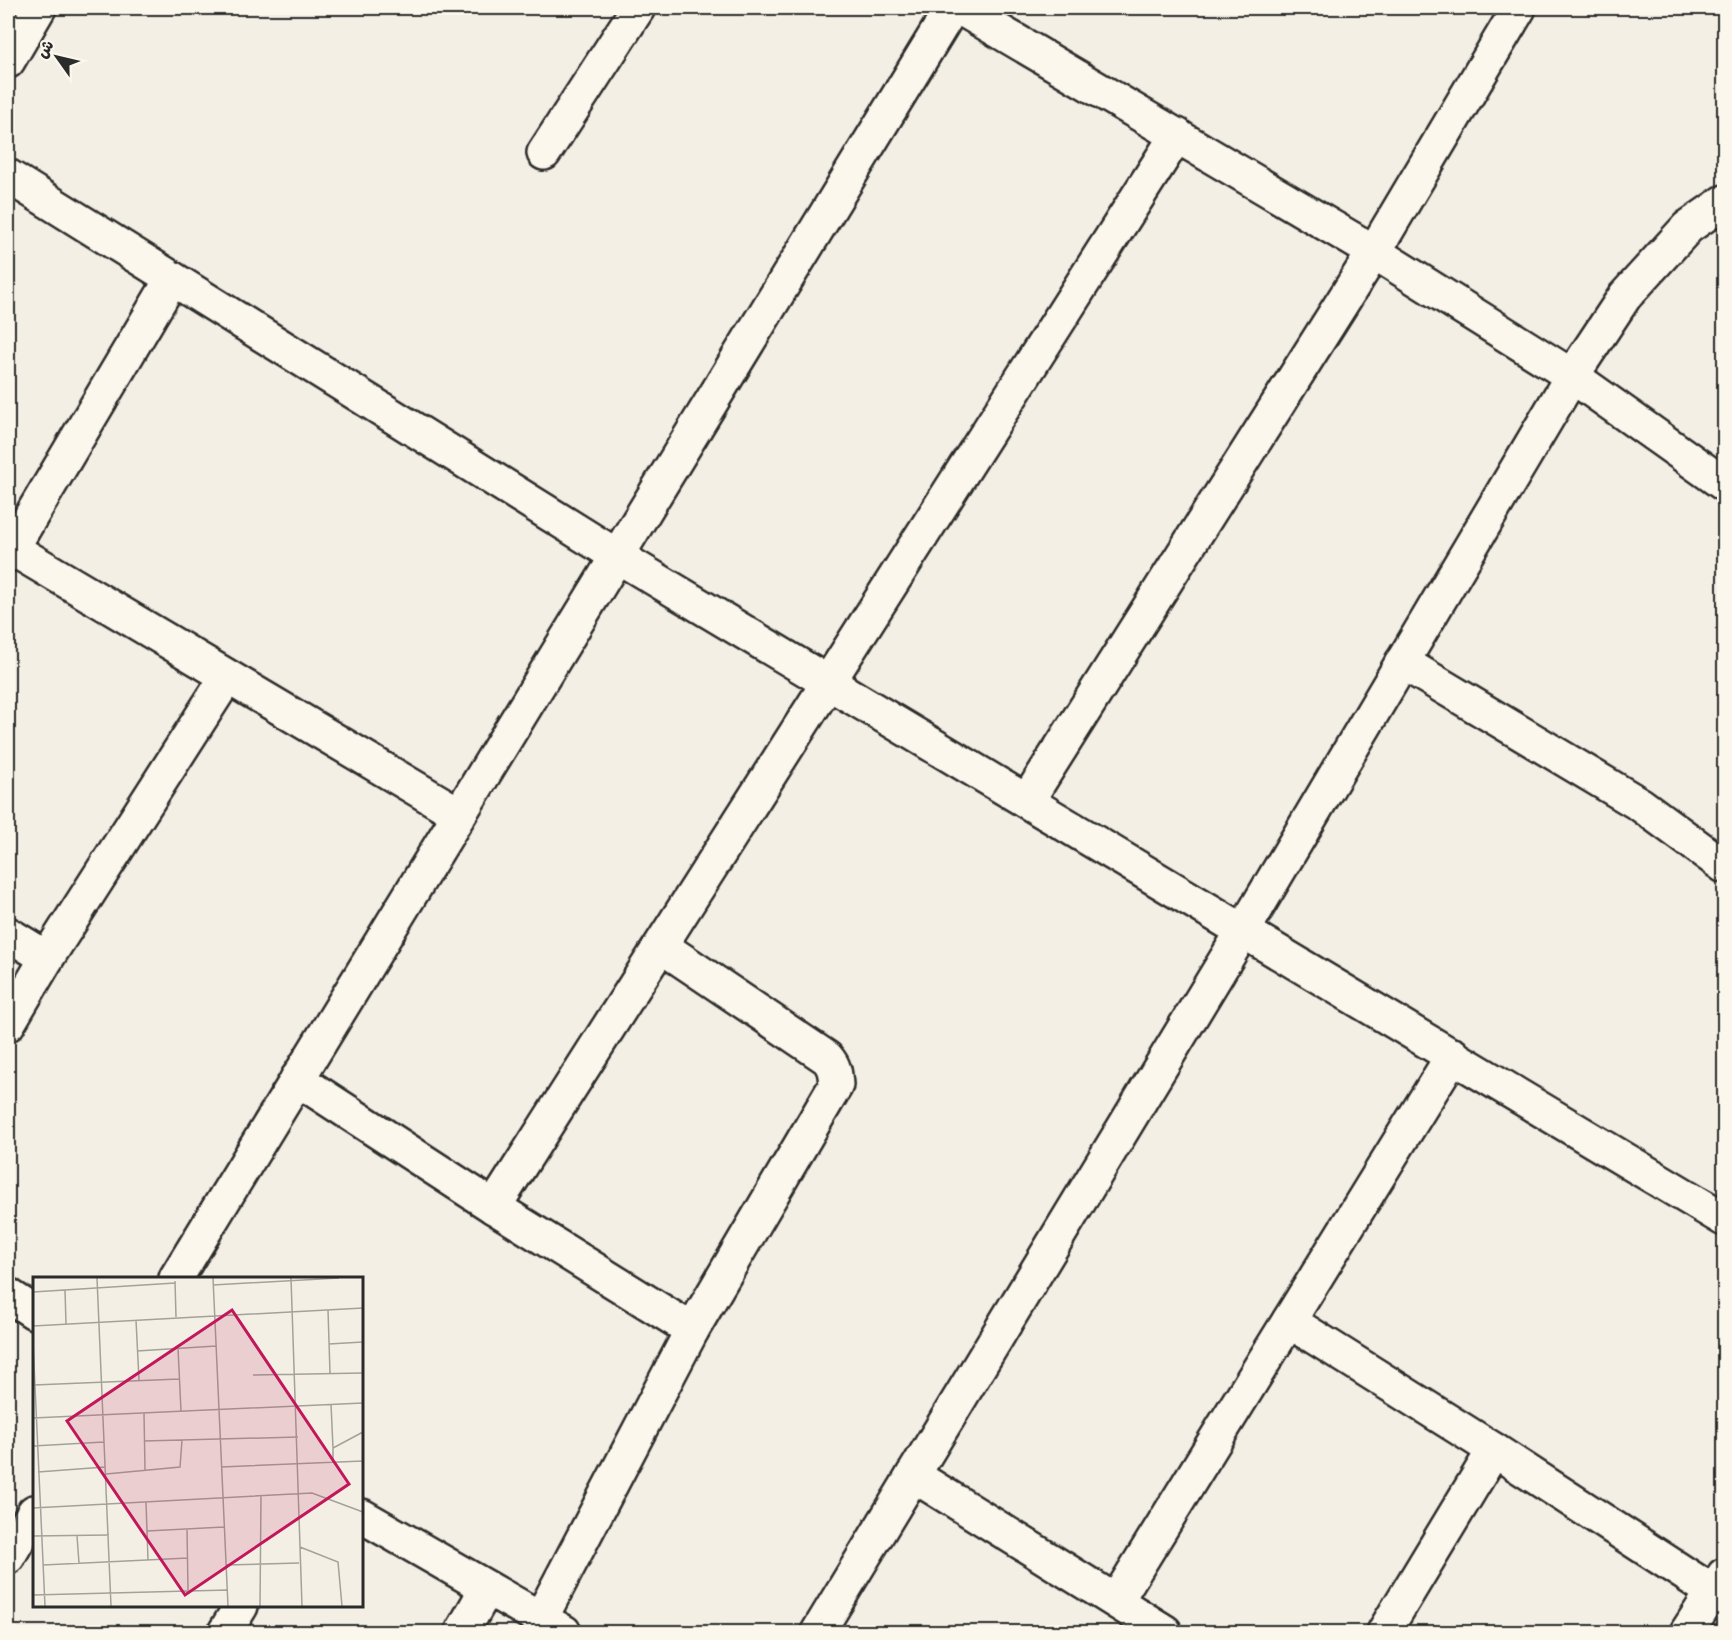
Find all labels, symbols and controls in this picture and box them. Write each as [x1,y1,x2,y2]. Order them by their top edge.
north arrow [27,27,87,87]
text: ش [31,36,61,64]
inset map [33,1277,363,1607]

